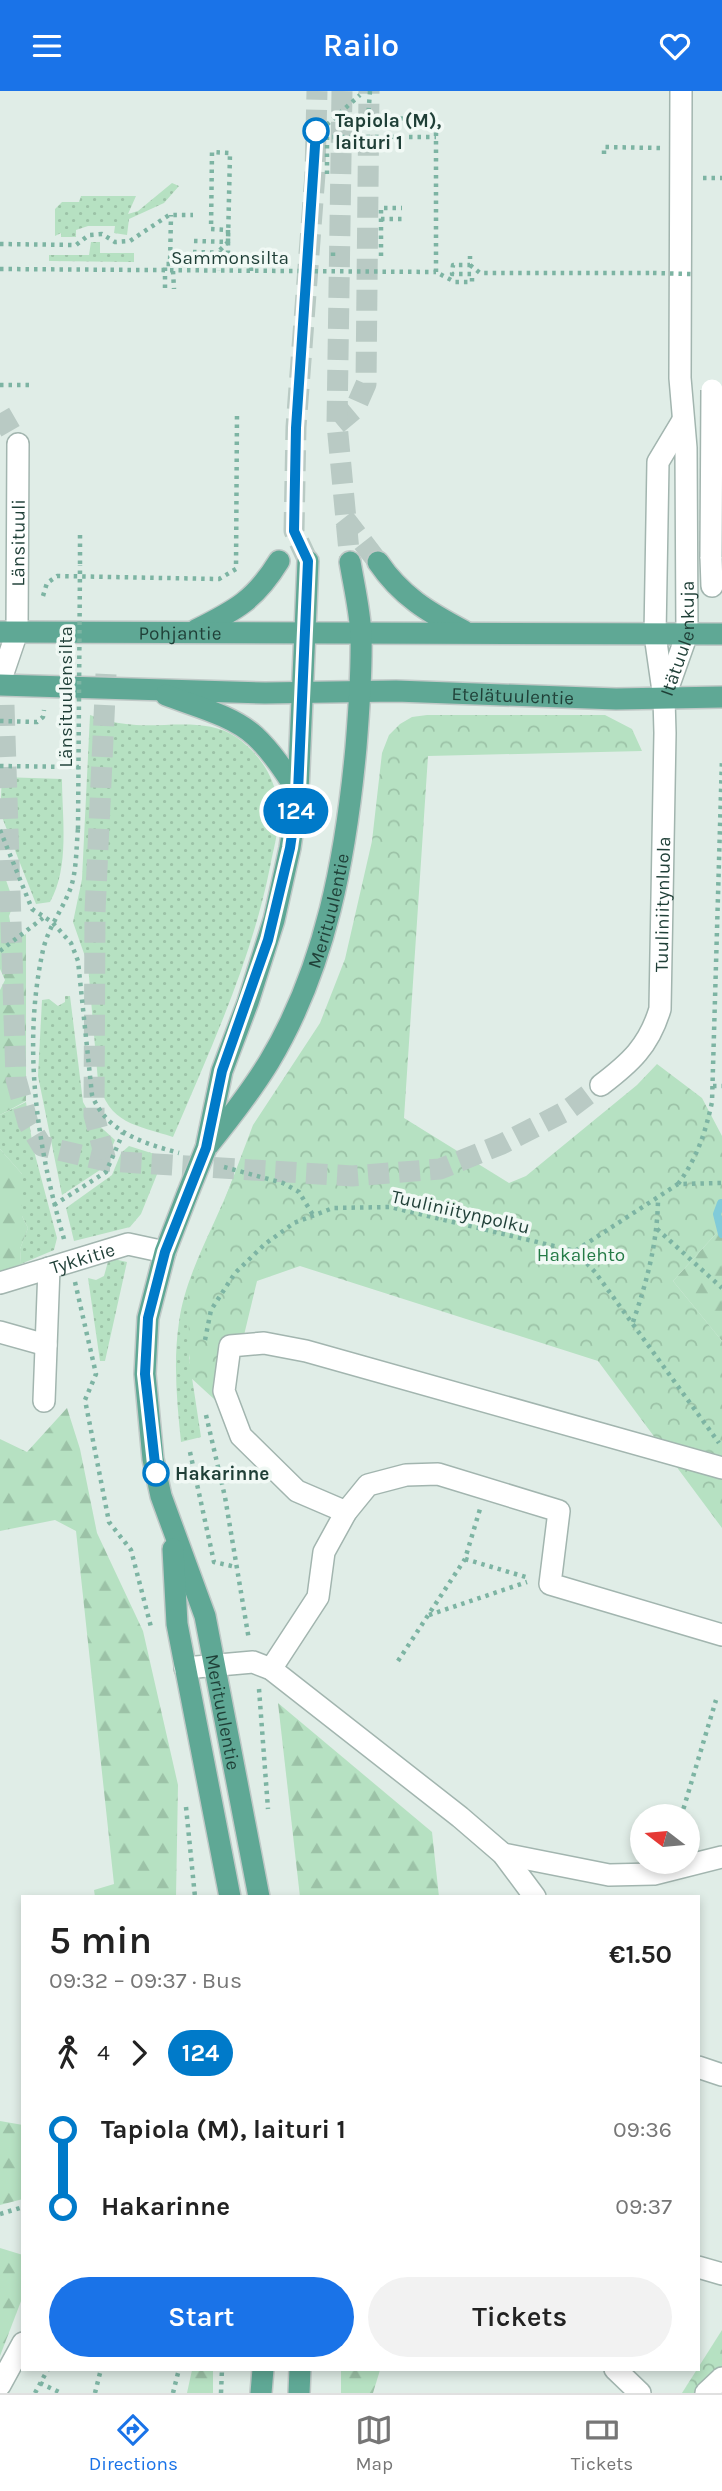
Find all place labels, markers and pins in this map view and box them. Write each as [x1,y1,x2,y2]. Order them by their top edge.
place label: Tapiola (M), laituri 1 [335,110,441,154]
marker: Tapiola (M), laituri 1 [303,118,329,144]
marker: Hakarinne [143,1460,169,1486]
place label: Hakarinne [175,1463,269,1485]

